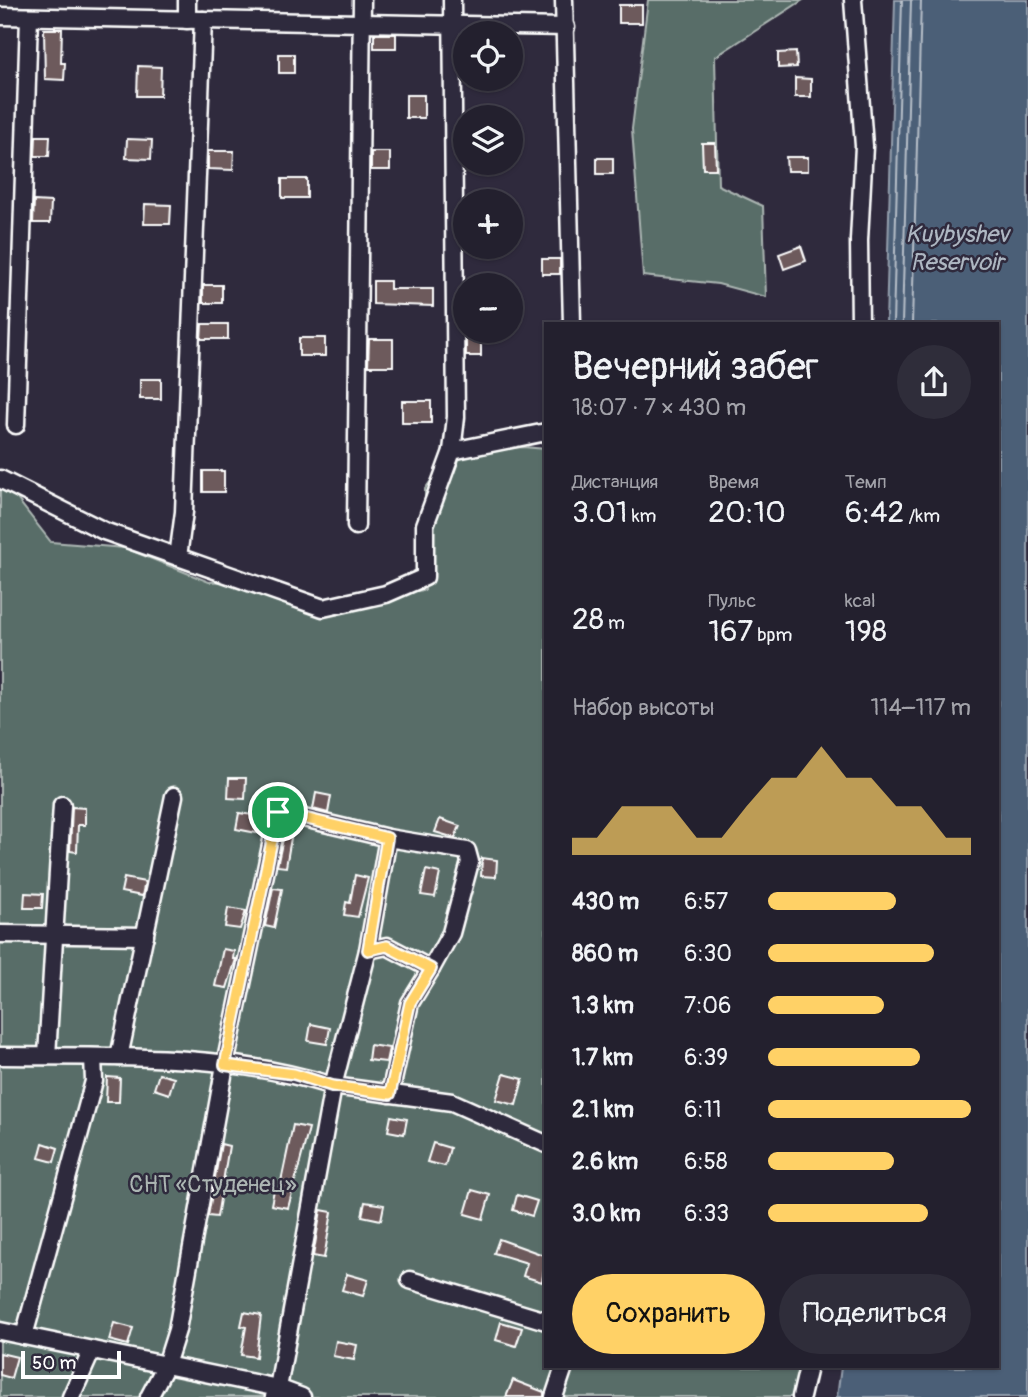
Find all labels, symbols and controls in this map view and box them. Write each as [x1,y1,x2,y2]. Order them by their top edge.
map controls [453,21,523,343]
button: locate [453,21,523,91]
button: layers [453,105,523,175]
button: + [453,189,523,259]
water label: Kuybyshev Reservoir [905,220,1011,277]
button: − [453,273,523,343]
text: Вечерний забег [572,343,819,391]
button: share [897,345,971,419]
text: 18:07 · 7 × 430 m [572,393,746,422]
text: Дистанция [572,470,658,494]
text: Время [708,470,759,494]
text: Темп [845,470,887,494]
text: 3.01 [572,494,628,531]
text: 20:10 [708,494,786,531]
text: 6:42 [845,494,904,531]
text: km [628,504,656,528]
text: /km [904,504,940,528]
text: Пульс [708,589,756,613]
text: kcal [845,589,876,613]
text: 28 [572,601,604,638]
text: m [604,611,625,635]
text: 167 [708,613,753,650]
text: 198 [845,613,887,650]
text: bpm [753,623,792,647]
text: Набор высоты [572,693,714,722]
text: 114–117 m [871,693,971,722]
pin [248,782,308,842]
icon: arrive [259,793,297,831]
text: 430 m [572,887,639,916]
text: 6:57 [684,887,728,916]
text: 860 m [572,939,638,968]
text: 6:30 [684,939,732,968]
text: 1.3 km [572,991,634,1020]
text: 7:06 [684,991,731,1020]
text: 1.7 km [572,1043,633,1072]
text: 6:39 [684,1043,728,1072]
text: 2.1 km [572,1095,634,1124]
text: 6:11 [684,1095,722,1124]
text: 2.6 km [572,1147,638,1176]
text: 6:58 [684,1147,728,1176]
park label: СНТ «Студенец» [129,1170,297,1199]
text: 3.0 km [572,1199,641,1228]
text: 6:33 [684,1199,729,1228]
button: Сохранить [572,1274,765,1354]
button: Поделиться [779,1274,971,1354]
scale bar [21,1348,121,1380]
text: 50 m [32,1351,76,1375]

